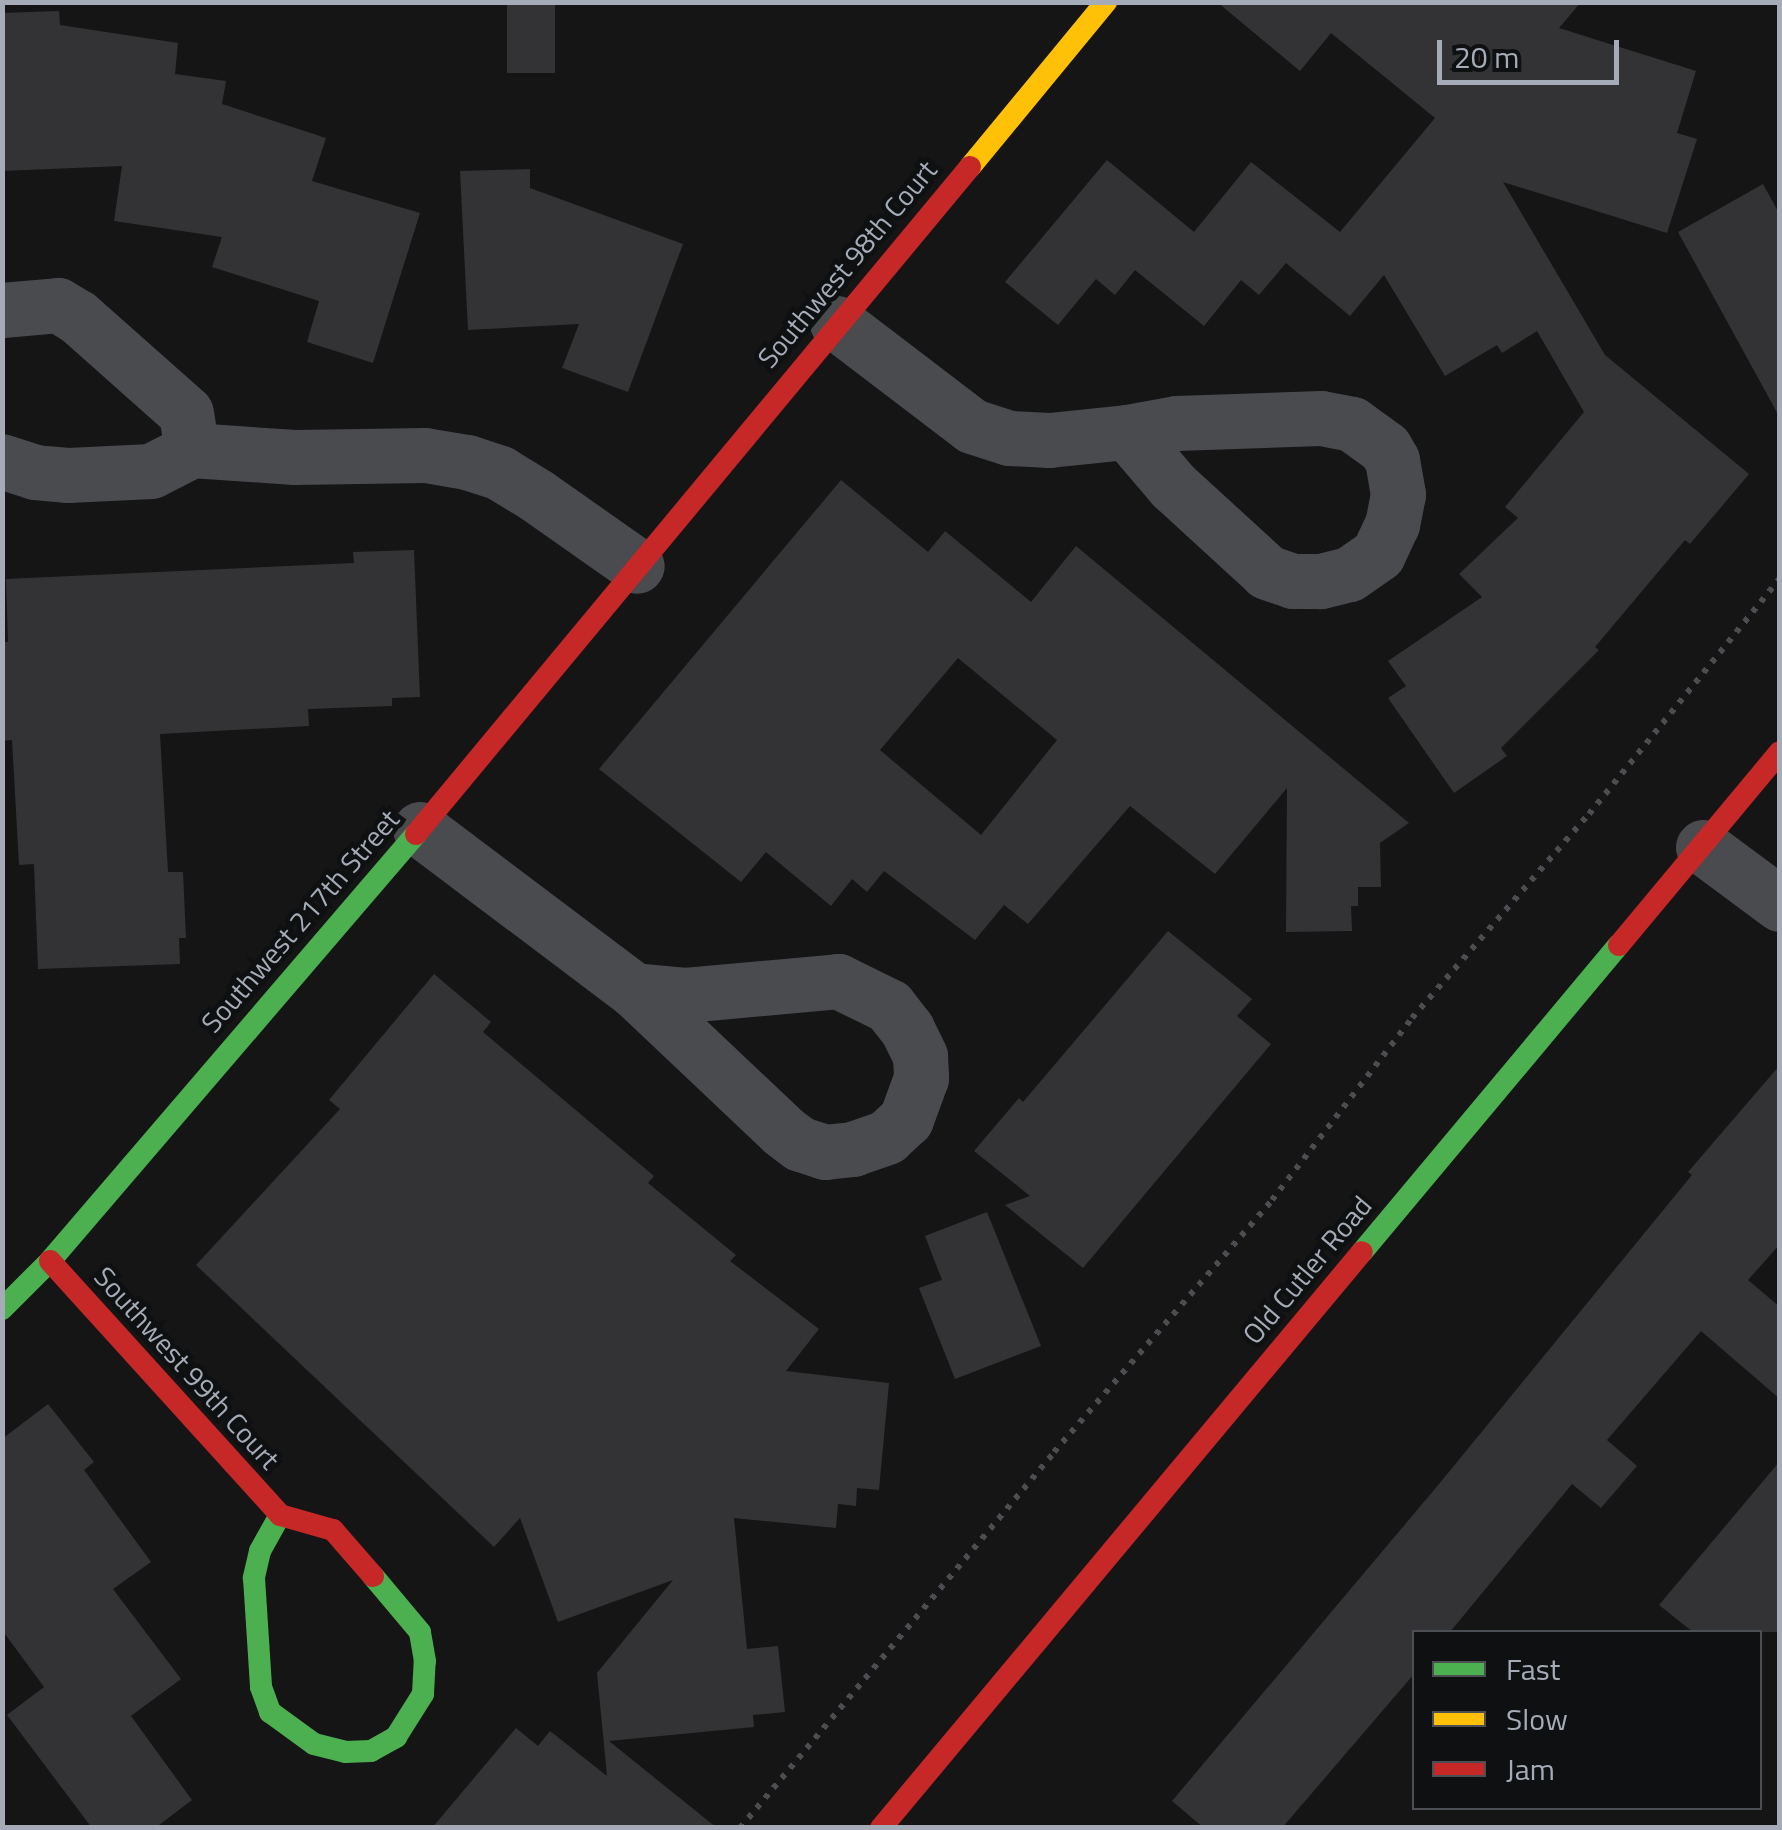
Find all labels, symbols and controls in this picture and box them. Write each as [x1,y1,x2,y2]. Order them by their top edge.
scale bar [1442,20,1624,82]
text: 20 m [1454,34,1519,80]
street label: Southwest 98th Court [750,153,944,375]
street label: Southwest 217th Street [194,803,406,1039]
street label: Old Cutler Road [1235,1189,1379,1351]
street label: Southwest 99th Court [87,1260,287,1476]
legend [1412,1630,1762,1810]
text: Fast [1506,1646,1560,1692]
text: Slow [1506,1696,1568,1742]
text: Jam [1506,1746,1555,1792]

